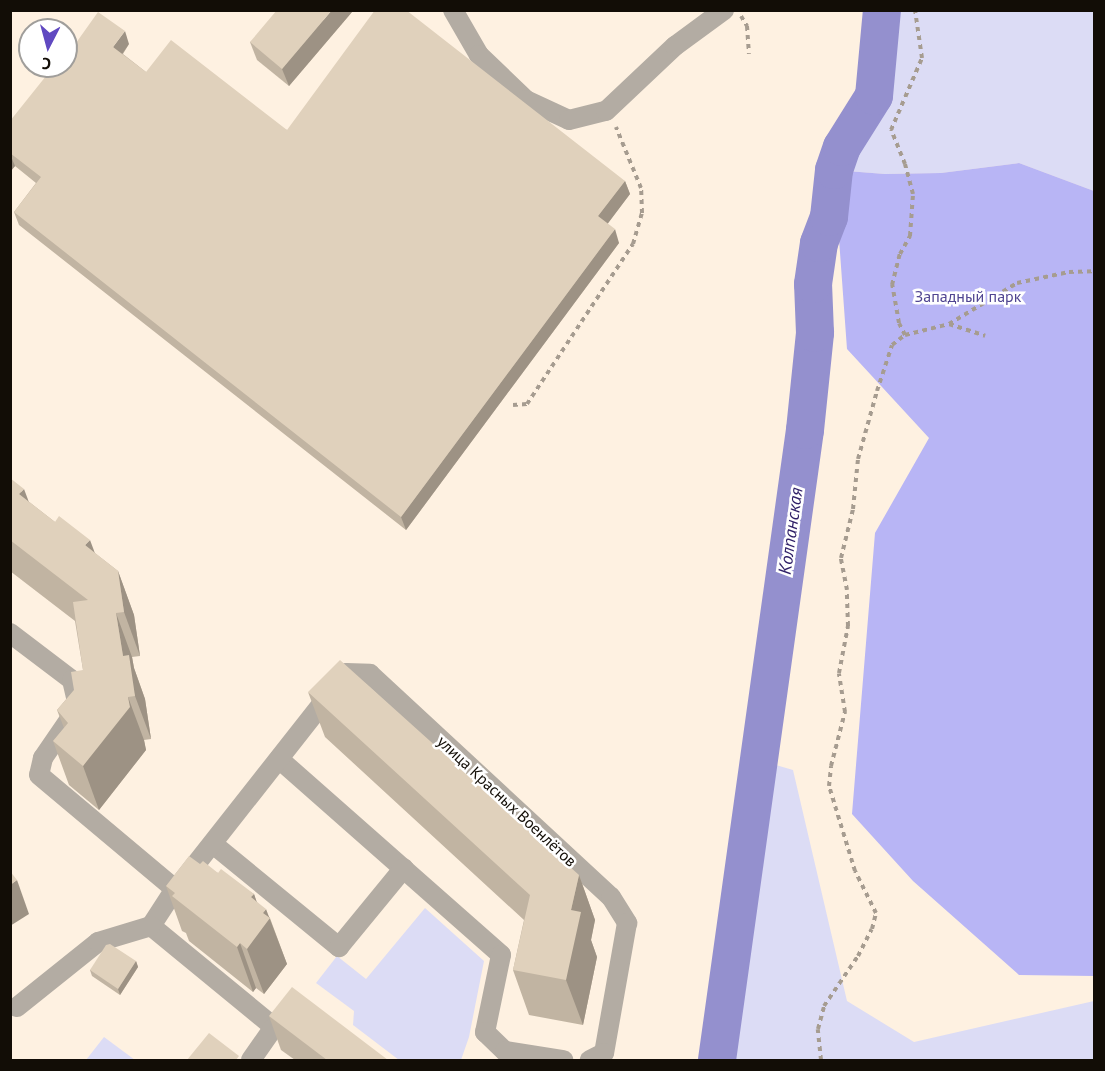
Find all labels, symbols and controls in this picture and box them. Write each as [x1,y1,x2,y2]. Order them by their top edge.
north arrow [18,18,78,78]
text: С [41,54,52,74]
park label: Западный парк [915,286,1021,306]
water label: Колпанская [774,486,808,576]
street label: улица Красных Военлётов [433,731,581,871]

